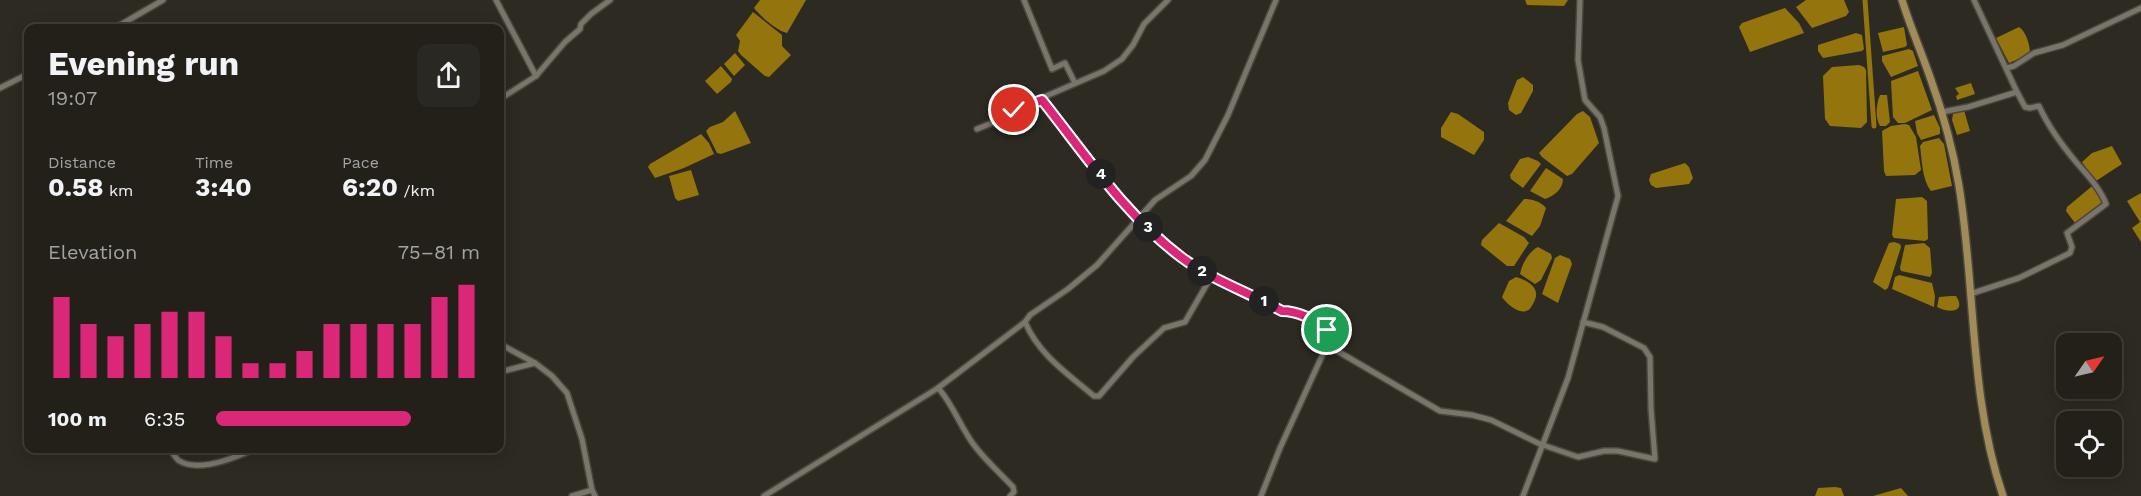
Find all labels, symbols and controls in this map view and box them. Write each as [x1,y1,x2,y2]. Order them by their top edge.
text: Evening run [48,44,239,83]
button: share [417,44,480,107]
pin [988,84,1039,135]
text: 19:07 [48,86,97,110]
icon: check [997,93,1030,126]
text: Distance [48,153,116,172]
text: Time [195,153,233,172]
text: Pace [342,153,379,172]
pin: 4 [1086,159,1116,189]
text: 4 [1096,164,1106,183]
text: 0.58 [48,172,104,202]
text: 3:40 [195,172,252,202]
text: 6:20 [342,172,398,202]
text: km [104,181,133,200]
text: /km [398,181,435,200]
pin: 3 [1133,212,1163,242]
text: 3 [1143,217,1153,236]
text: Elevation [48,240,137,264]
text: 75–81 m [398,240,480,264]
pin: 2 [1187,256,1217,286]
text: 2 [1197,261,1207,280]
pin: 1 [1249,286,1279,316]
text: 1 [1261,291,1267,310]
pin [1301,304,1352,355]
icon: arrive [1310,313,1343,346]
north arrow [2056,333,2122,399]
map controls [2056,333,2122,477]
text: 100 m [48,407,107,431]
text: 6:35 [144,407,185,431]
button: locate [2056,411,2122,477]

